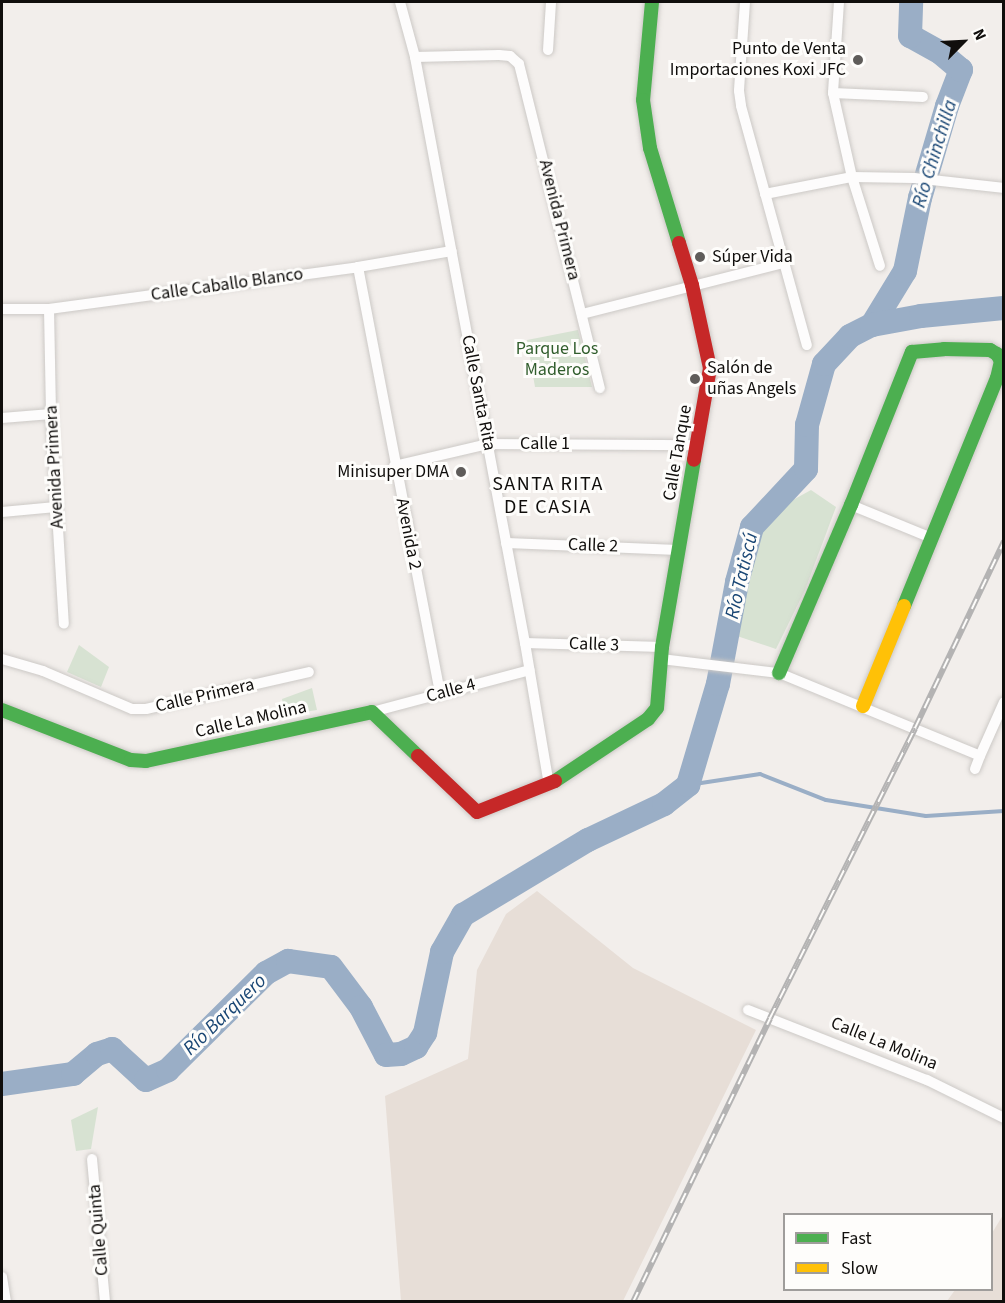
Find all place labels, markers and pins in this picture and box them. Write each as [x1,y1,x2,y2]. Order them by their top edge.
place label: Punto de Venta Importaciones Koxi JFC [670,39,846,82]
marker: Punto de Venta Importaciones Koxi JFC [851,53,865,67]
place label: Súper Vida [712,246,793,268]
marker: Súper Vida [693,250,707,264]
place label: Salón de uñas Angels [707,358,796,400]
marker: Salón de uñas Angels [688,372,702,386]
place label: Minisuper DMA [337,461,449,483]
marker: Minisuper DMA [454,465,468,479]

